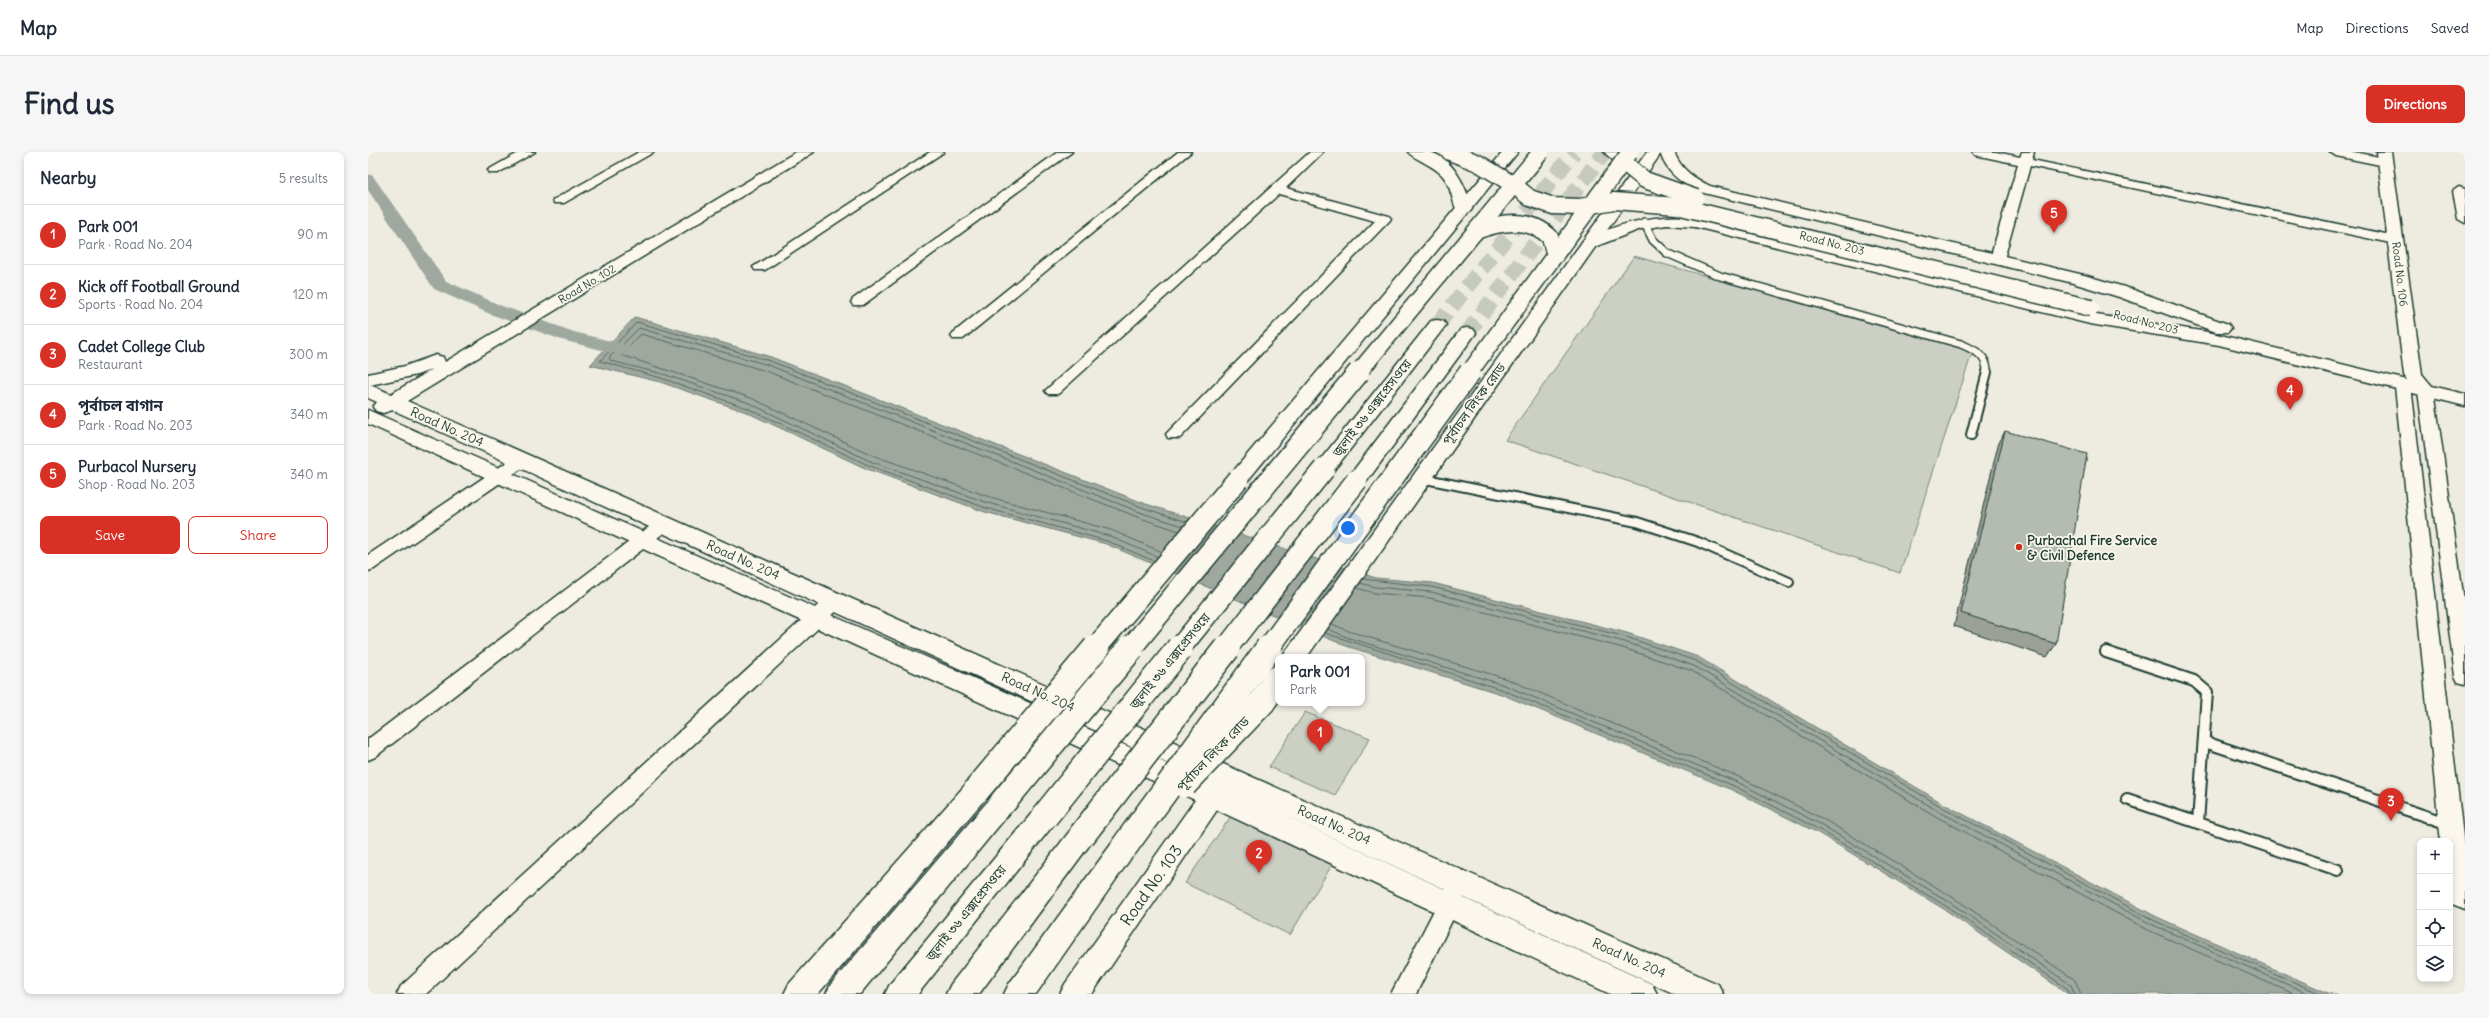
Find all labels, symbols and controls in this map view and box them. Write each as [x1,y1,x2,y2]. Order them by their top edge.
text: Map [20,16,57,40]
text: Map [2296,19,2323,37]
text: Directions [2345,19,2409,37]
text: Saved [2431,19,2469,37]
button: Directions [2366,85,2465,123]
text: Find us [24,86,115,122]
text: Nearby [40,167,96,189]
text: 5 results [279,170,328,187]
pin: 5 [2041,200,2067,233]
text: Park 001 [78,217,138,236]
text: 1 [50,226,56,243]
text: 90 m [297,226,328,243]
street label: Road No. 203 [1798,228,1866,258]
text: Park · Road No. 204 [78,236,193,253]
street label: Road No. 106 [2389,241,2411,307]
street label: Road No. 102 [556,261,618,307]
text: Kick off Football Ground [78,277,240,296]
text: 2 [49,286,57,303]
text: 120 m [293,286,328,303]
text: Sports · Road No. 204 [78,296,203,313]
street label: Road No. 203 [2112,307,2180,337]
text: Cadet College Club [78,337,205,356]
text: 3 [49,346,57,363]
text: 300 m [289,346,328,363]
street label: জুলাই ৩৬ এক্সপ্রেসওয়ে [1328,355,1416,461]
text: Restaurant [78,356,143,373]
street label: পূর্বাচল লিংক রোড [1438,359,1510,448]
pin: 4 [2277,377,2303,410]
text: পূর্বাচল বাগান [78,396,163,415]
street label: Road No. 204 [408,403,486,451]
text: 4 [49,406,57,423]
text: 340 m [290,406,328,423]
text: Park · Road No. 203 [78,417,193,434]
text: Purbacol Nursery [78,457,196,476]
text: 5 [49,466,57,483]
text: 340 m [290,466,328,483]
text: Shop · Road No. 203 [78,476,195,493]
button: Save [40,516,180,554]
button: Share [188,516,328,554]
your location [1338,518,1358,538]
place label: Purbachal Fire Service & Civil Defence [2027,532,2157,564]
street label: Road No. 204 [704,536,782,584]
marker: Purbachal Fire Service & Civil Defence [2014,542,2024,552]
street label: জুলাই ৩৬ এক্সপ্রেসওয়ে [1125,609,1215,713]
popup [1275,654,1365,706]
text: Park 001 [1290,662,1350,681]
street label: Road No. 204 [999,668,1077,716]
text: Park [1290,681,1317,698]
street label: পূর্বাচল লিংক রোড [1173,712,1253,795]
pin: 1 [1307,719,1333,752]
pin: 3 [2378,788,2404,821]
street label: Road No. 204 [1295,801,1373,849]
map controls [2417,838,2453,982]
button: + [2417,838,2453,874]
pin: 2 [1246,840,1272,873]
street label: Road No. 103 [1116,841,1186,929]
street label: জুলাই ৩৬ এক্সপ্রেসওয়ে [921,861,1011,965]
button: − [2417,874,2453,910]
button: locate [2417,910,2453,946]
street label: Road No. 204 [1590,934,1668,982]
button: layers [2417,946,2453,982]

